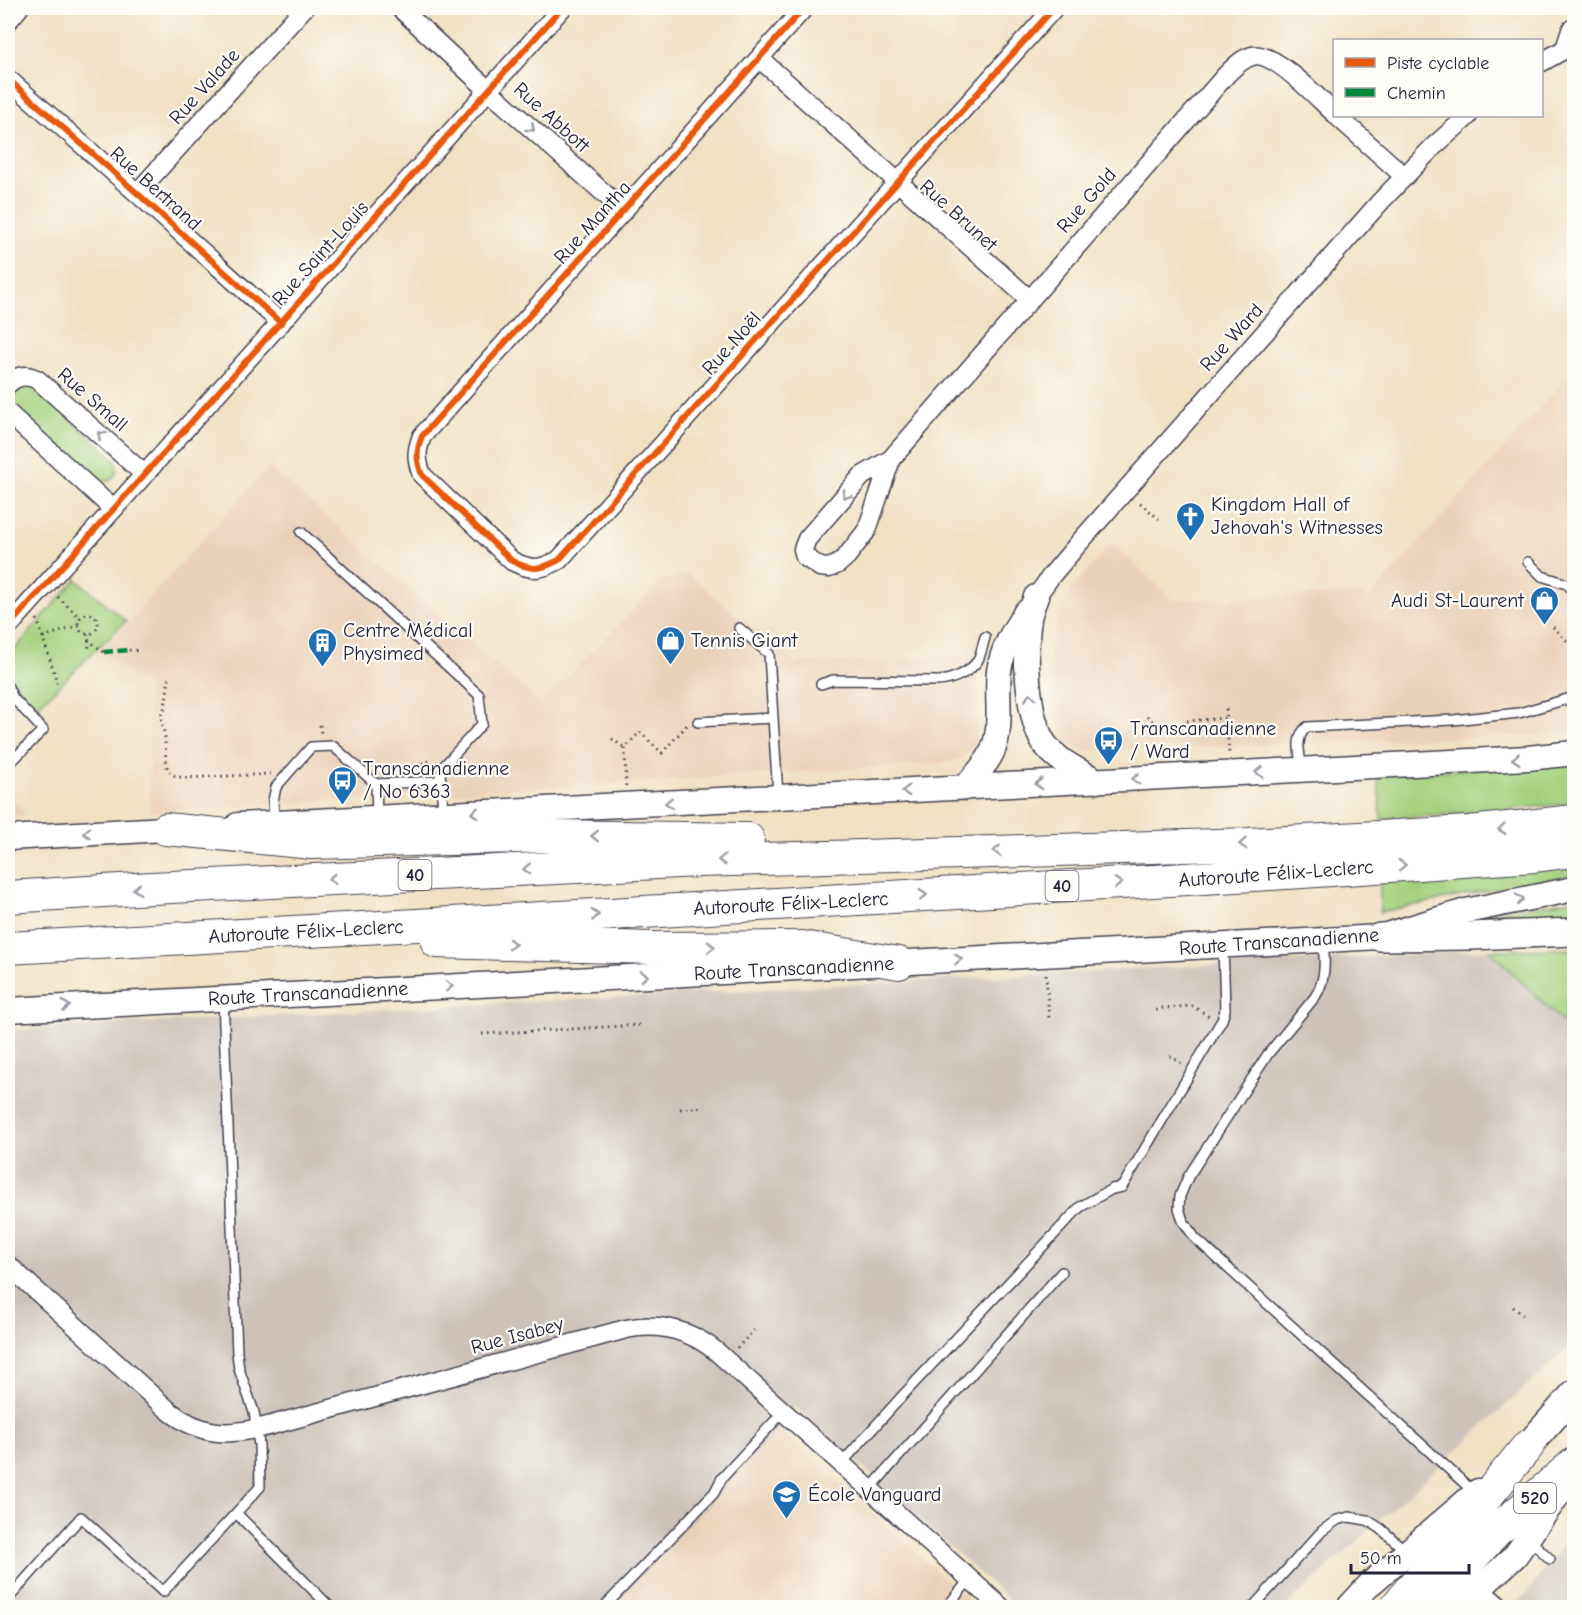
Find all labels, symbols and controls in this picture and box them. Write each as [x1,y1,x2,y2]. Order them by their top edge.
legend [1333,39,1543,117]
street label: Rue Valade [164,44,244,129]
text: Piste cyclable [1387,53,1489,74]
street label: Rue Abbott [509,77,595,158]
text: Chemin [1387,83,1446,104]
one-way arrow [524,121,535,132]
street label: Rue Bertrand [105,142,206,235]
street label: Rue Gold [1052,163,1121,238]
street label: Rue Brunet [915,175,1003,257]
street label: Rue Mantha [549,176,636,269]
street label: Rue Saint-Louis [267,196,373,310]
street label: Rue Ward [1195,299,1268,376]
street label: Rue Noël [697,307,766,380]
street label: Rue Small [53,363,132,436]
one-way arrow [97,431,107,442]
one-way arrow [842,488,853,499]
place label: Kingdom Hall of Jehovah's Witnesses [1211,493,1383,539]
church icon: Kingdom Hall of Jehovah's Witnesses [1174,500,1206,542]
shop icon: Audi St-Laurent [1529,584,1561,626]
place label: Audi St-Laurent [1391,589,1525,612]
place label: Centre Médical Physimed [343,619,473,665]
shop icon: Tennis Giant [654,624,686,666]
building icon: Centre Médical Physimed [306,626,338,668]
place label: Tennis Giant [691,629,799,652]
one-way arrow [1025,693,1037,702]
place label: Transcanadienne / Ward [1130,717,1276,763]
bus stop icon: Transcanadienne / Ward [1093,724,1125,766]
one-way arrow [1512,752,1521,765]
place label: Transcanadienne / No 6363 [363,757,509,803]
bus stop icon: Transcanadienne / No 6363 [326,764,358,806]
one-way arrow [1254,765,1263,778]
one-way arrow [1131,772,1140,785]
one-way arrow [1034,777,1043,790]
one-way arrow [902,784,911,797]
one-way arrow [665,796,674,809]
one-way arrow [470,806,479,819]
one-way arrow [1497,822,1507,835]
one-way arrow [82,827,91,840]
one-way arrow [591,830,600,842]
one-way arrow [1238,838,1247,851]
one-way arrow [993,845,1002,858]
one-way arrow [717,854,726,867]
street label: Autoroute Félix-Leclerc [1178,855,1375,892]
one-way arrow [1398,858,1407,871]
road number: 40 [398,860,432,890]
one-way arrow [522,863,531,876]
road number: 40 [1046,871,1078,901]
one-way arrow [328,873,337,886]
one-way arrow [1113,877,1122,890]
one-way arrow [133,882,142,895]
street label: Autoroute Félix-Leclerc [693,887,890,920]
one-way arrow [919,889,928,902]
one-way arrow [1515,893,1525,906]
one-way arrow [591,908,600,921]
street label: Autoroute Félix-Leclerc [208,915,405,948]
street label: Route Transcanadienne [1178,923,1380,960]
one-way arrow [507,938,516,950]
one-way arrow [707,941,716,953]
street label: Route Transcanadienne [693,952,895,985]
one-way arrow [953,953,962,966]
one-way arrow [640,969,649,982]
street label: Route Transcanadienne [207,977,409,1010]
one-way arrow [445,979,454,992]
one-way arrow [61,1000,70,1013]
street label: Rue Isabey [468,1312,566,1359]
school or university icon: École Vanguard [771,1478,803,1520]
place label: École Vanguard [808,1483,941,1506]
road number: 520 [1514,1483,1556,1513]
scale bar [1351,1537,1470,1575]
text: 50 m [1360,1548,1402,1569]

